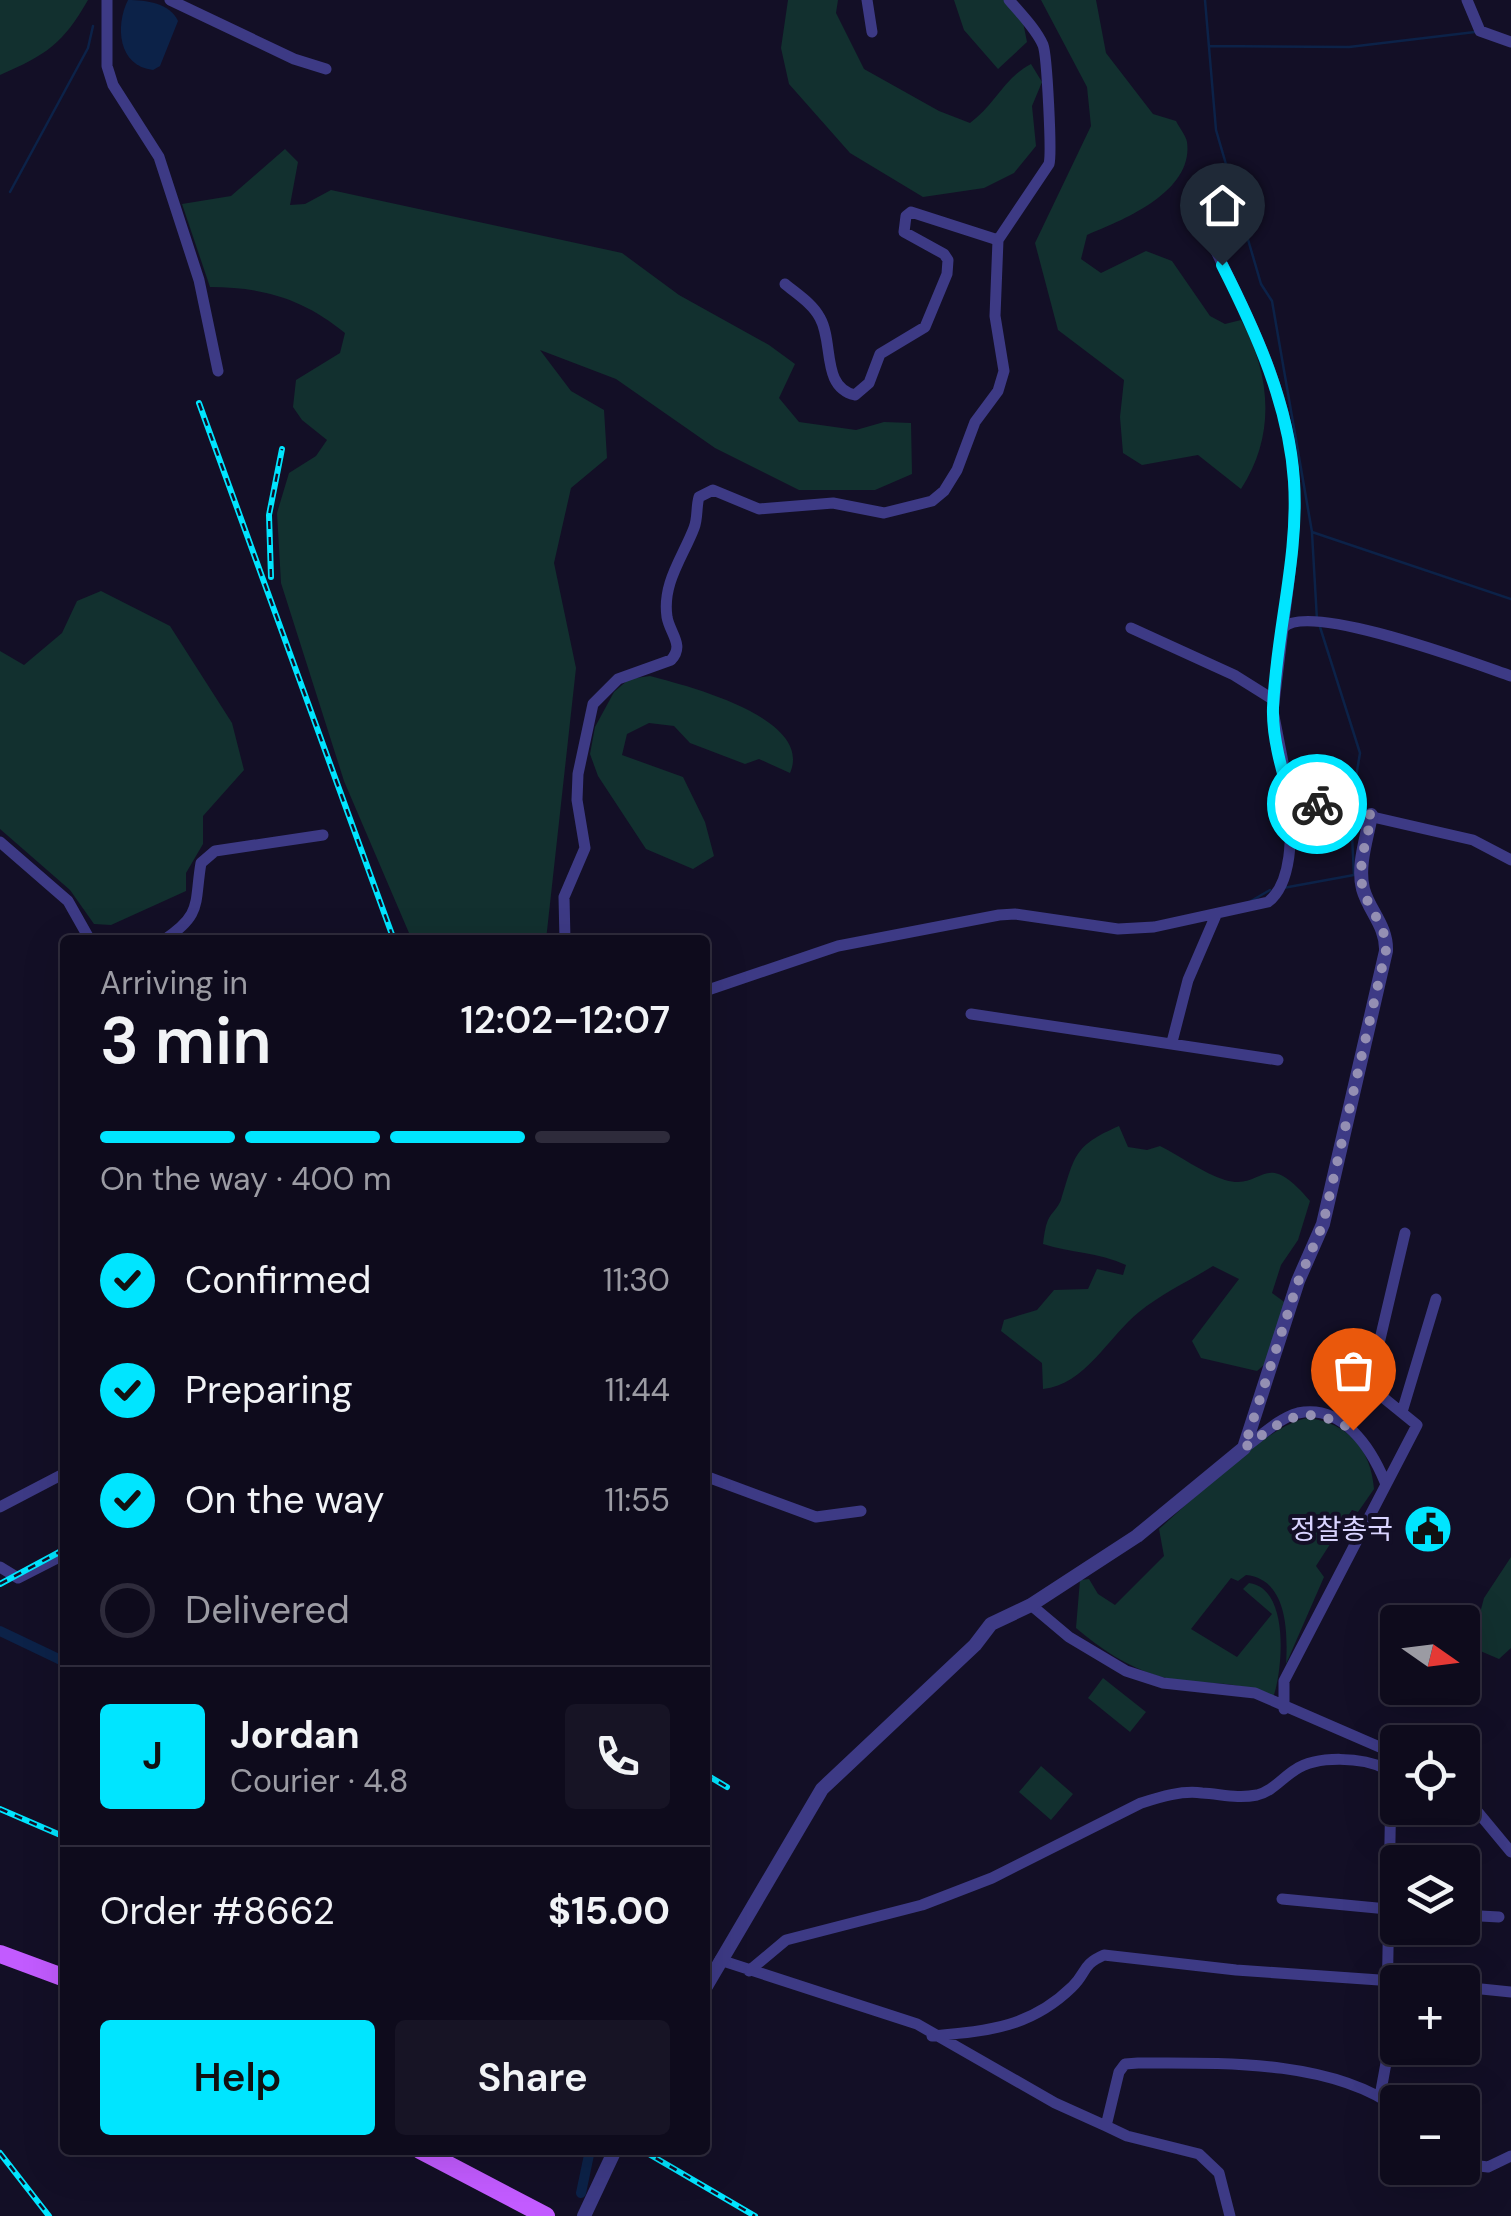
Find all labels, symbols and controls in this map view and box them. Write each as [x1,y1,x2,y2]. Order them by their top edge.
pin [1180,163,1265,266]
icon: home [1195,178,1250,233]
courier [1267,754,1367,854]
icon: bike [1290,777,1345,832]
text: Arriving in [100,962,248,1004]
text: 12:02–12:07 [461,995,670,1045]
text: 3 min [100,999,271,1083]
text: On the way · 400 m [100,1158,391,1200]
icon: check [100,1253,155,1308]
text: Confirmed [185,1255,371,1305]
text: 11:30 [603,1259,670,1301]
pin [1311,1328,1396,1431]
icon: bag [1326,1343,1381,1398]
icon: check [100,1363,155,1418]
text: Preparing [185,1365,353,1415]
text: 11:44 [605,1369,670,1411]
icon: check [100,1473,155,1528]
text: On the way [185,1475,384,1525]
text: 11:55 [605,1479,670,1521]
public building icon: 정찰총국 [1402,1503,1454,1555]
place label: 정찰총국 [1290,1511,1393,1548]
text: Delivered [185,1585,350,1635]
north arrow [1380,1605,1480,1705]
map controls [1380,1605,1480,2185]
button: phone [565,1704,670,1809]
text: Jordan [230,1710,360,1760]
button: locate [1380,1725,1480,1825]
text: J [142,1731,163,1781]
text: Courier · 4.8 [230,1760,408,1802]
button: layers [1380,1845,1480,1945]
text: Order #8662 [100,1886,335,1936]
text: $15.00 [548,1886,670,1936]
button: + [1380,1965,1480,2065]
button: Help [100,2020,375,2135]
button: Share [395,2020,670,2135]
button: − [1380,2085,1480,2185]

